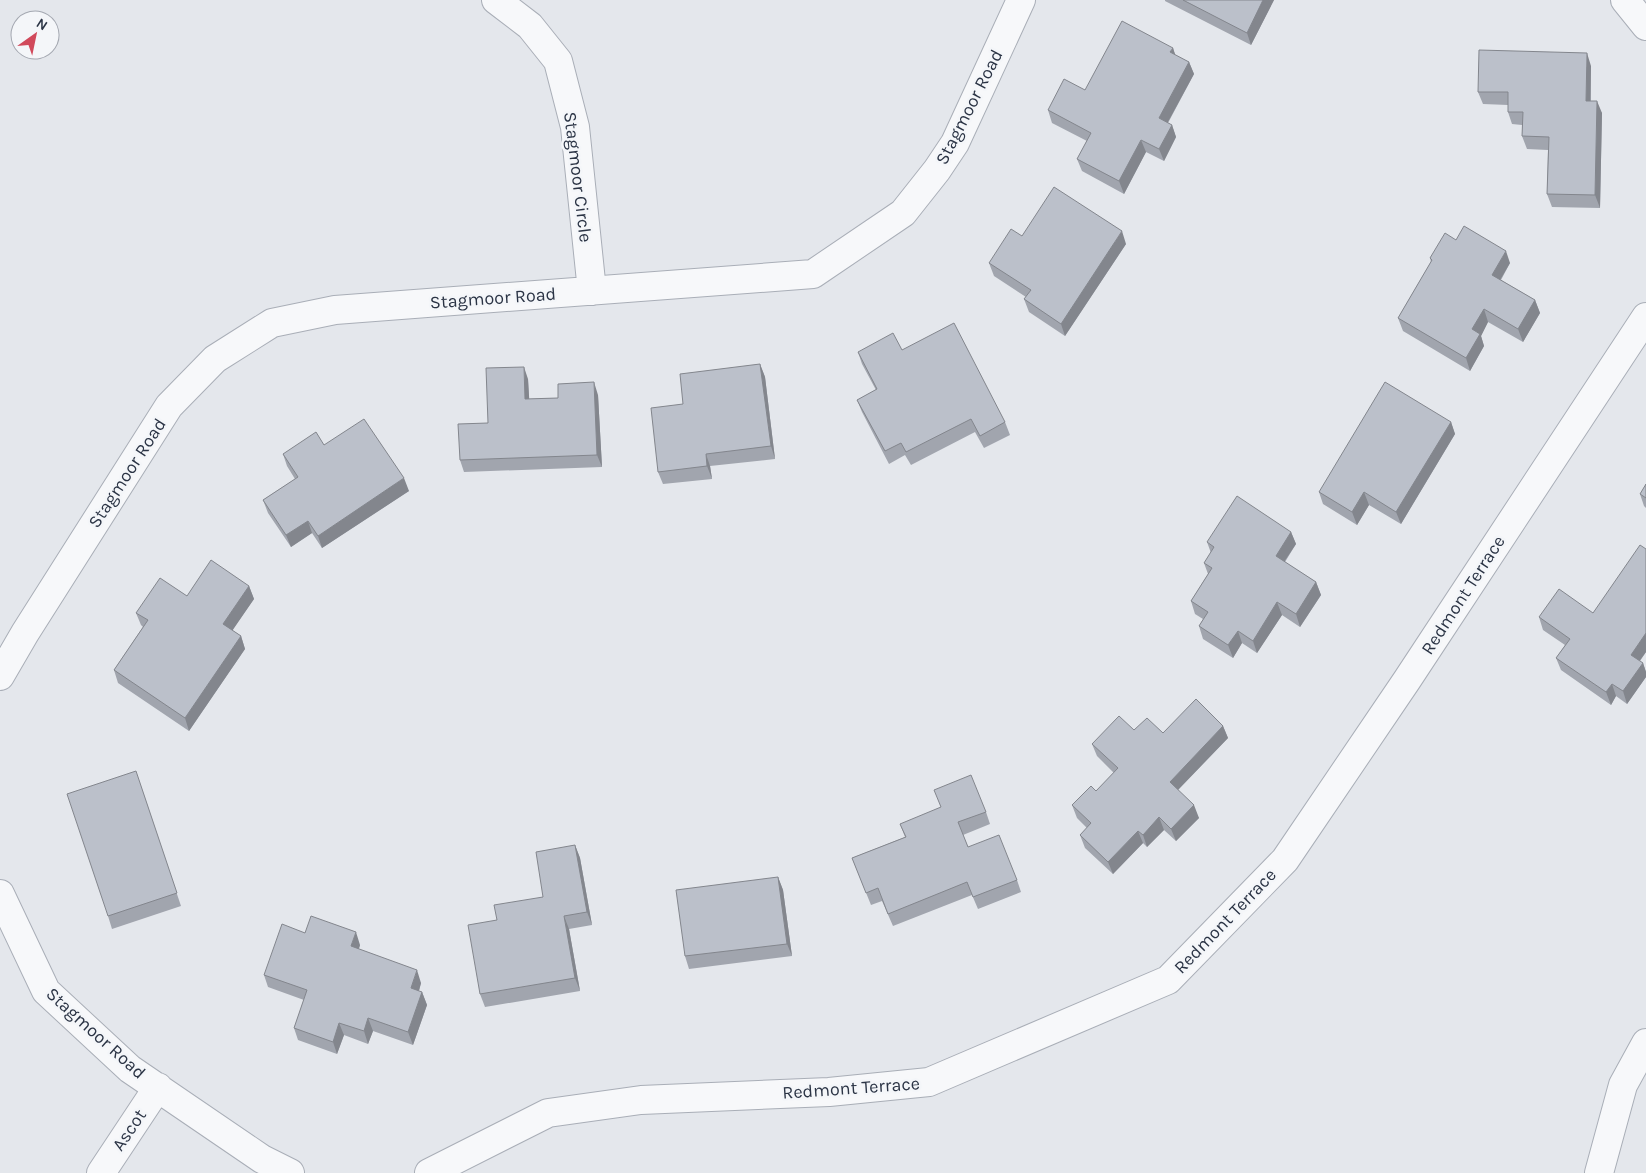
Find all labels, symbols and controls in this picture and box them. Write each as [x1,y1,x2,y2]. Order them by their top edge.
north arrow [10,10,60,60]
text: N [33,15,51,34]
street label: Stagmoor Road [930,46,1008,168]
street label: Stagmoor Circle [559,110,597,244]
street label: Stagmoor Road [429,283,557,313]
street label: Stagmoor Road [83,414,171,532]
street label: Redmont Terrace [1416,531,1510,659]
street label: Redmont Terrace [1169,864,1281,978]
street label: Stagmoor Road [42,983,150,1083]
street label: Redmont Terrace [781,1072,921,1104]
street label: Ascot [107,1105,151,1155]

